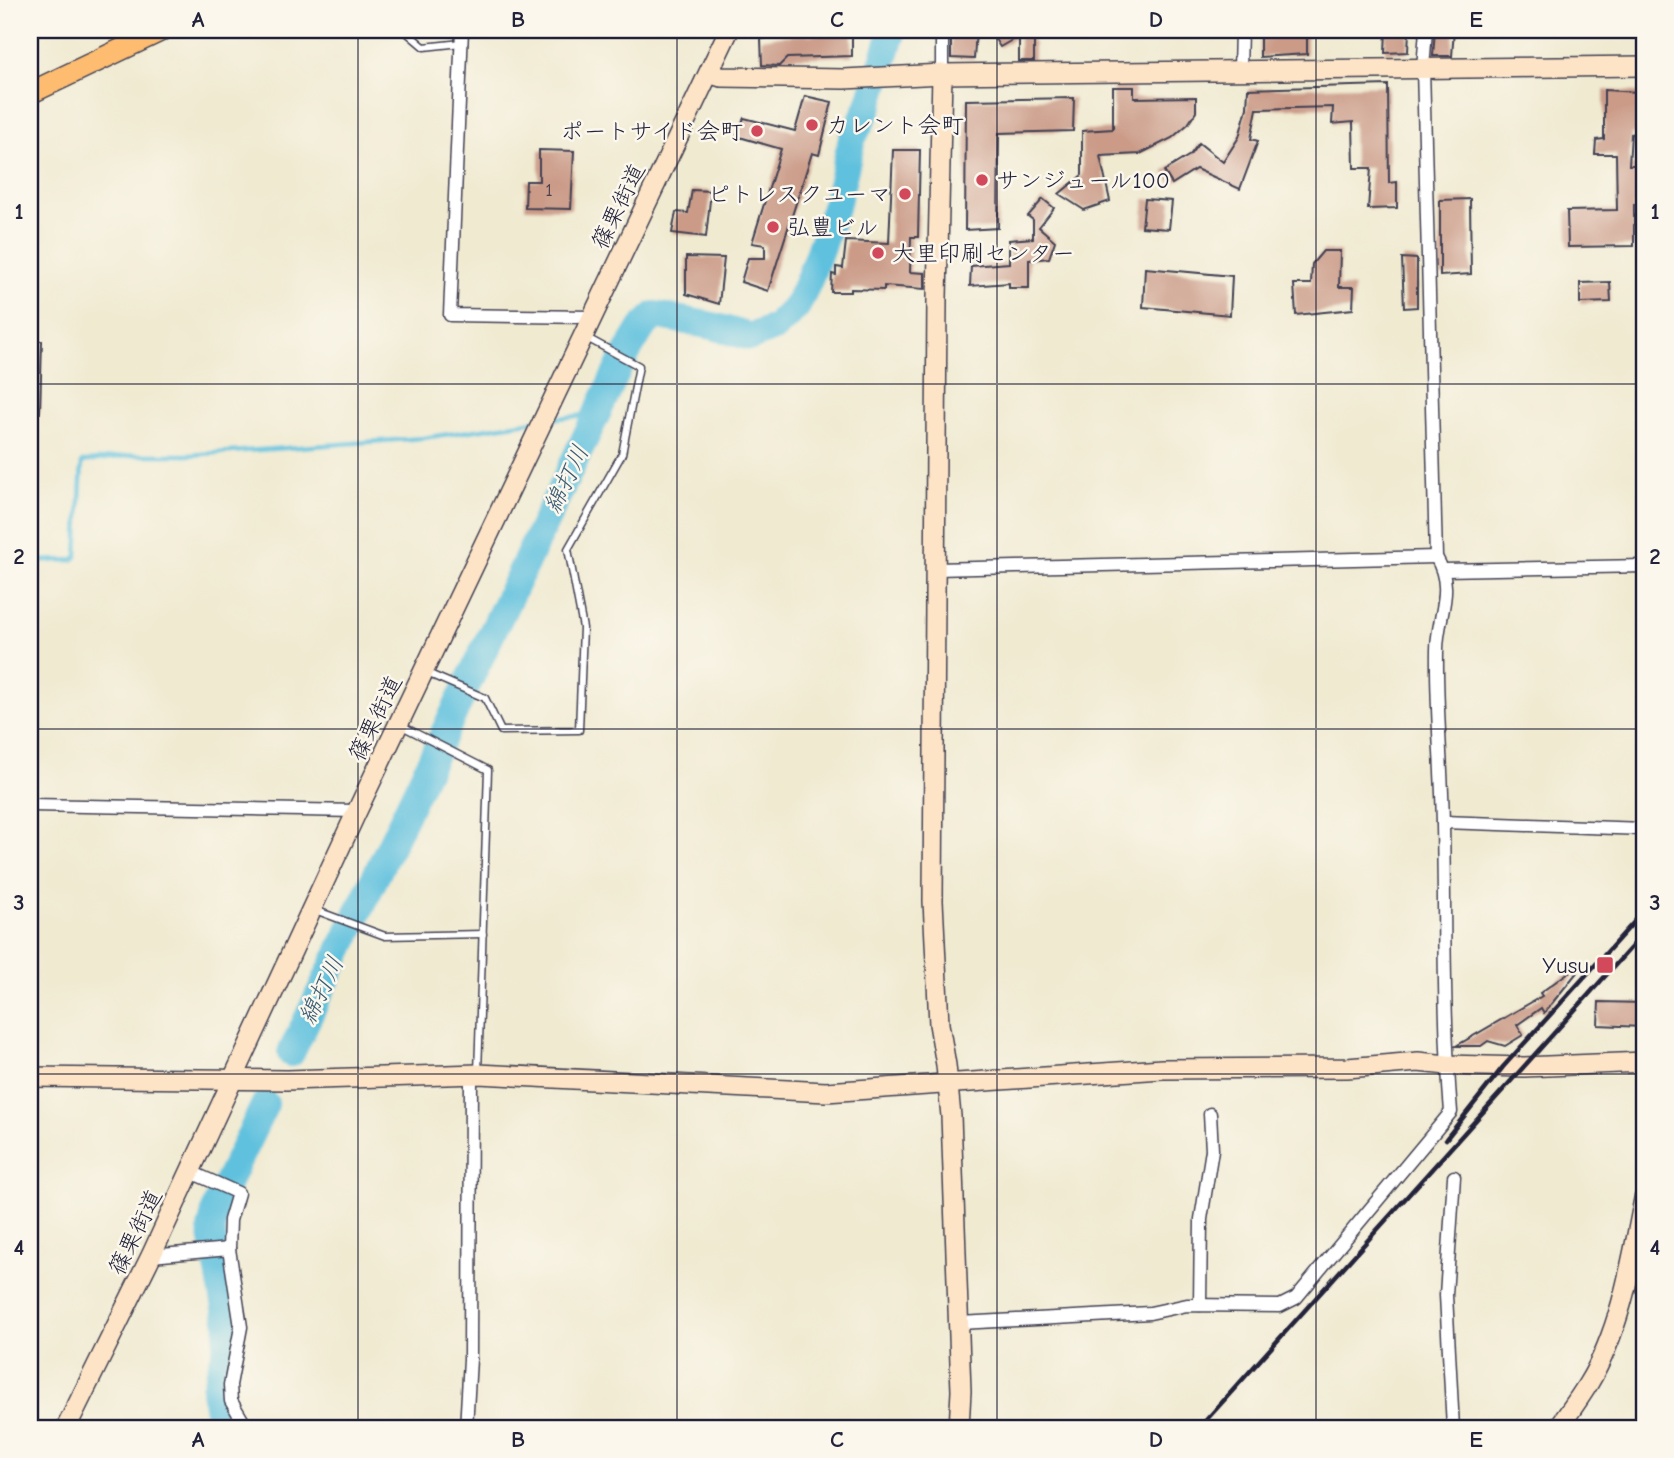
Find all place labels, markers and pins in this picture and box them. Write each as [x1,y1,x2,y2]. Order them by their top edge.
place label: カレント会町 [826,112,964,139]
marker: カレント会町 [804,117,820,133]
place label: ポートサイド会町 [560,118,743,145]
marker: ポートサイド会町 [749,123,765,139]
place label: サンジュール100 [996,167,1170,194]
marker: サンジュール100 [974,172,990,188]
place label: ピトレスクユーマ [707,181,891,208]
marker: ピトレスクユーマ [897,186,913,202]
place label: 弘豊ビル [787,214,879,241]
marker: 弘豊ビル [765,219,781,235]
place label: 大里印刷センター [892,240,1075,267]
marker: 大里印刷センター [870,245,886,261]
place label: Yusu [1542,952,1589,979]
marker: Yusu [1595,955,1615,975]

